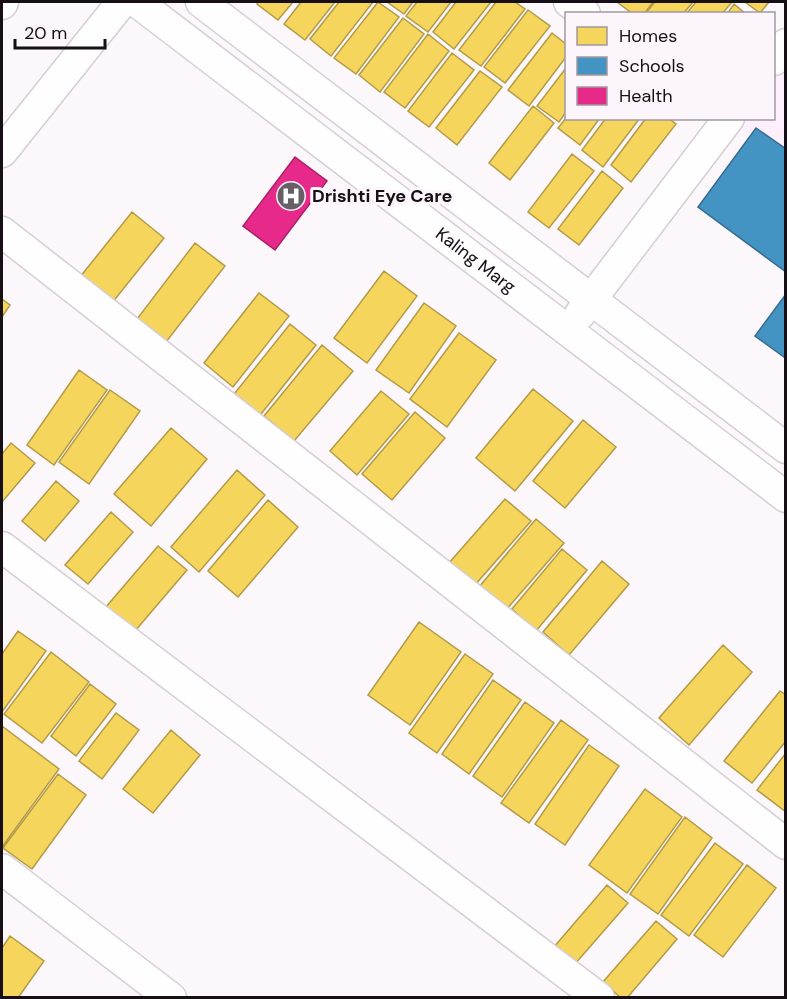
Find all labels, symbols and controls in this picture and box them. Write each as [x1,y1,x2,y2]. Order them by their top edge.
scale bar [15,12,105,50]
legend [565,12,775,120]
text: 20 m [24,21,67,45]
text: Homes [619,24,677,48]
text: Schools [619,54,684,78]
text: Health [619,84,673,108]
hospital icon: Drishti Eye Care [275,180,307,212]
place label: Drishti Eye Care [312,184,452,208]
street label: Kaling Marg [431,222,521,299]

